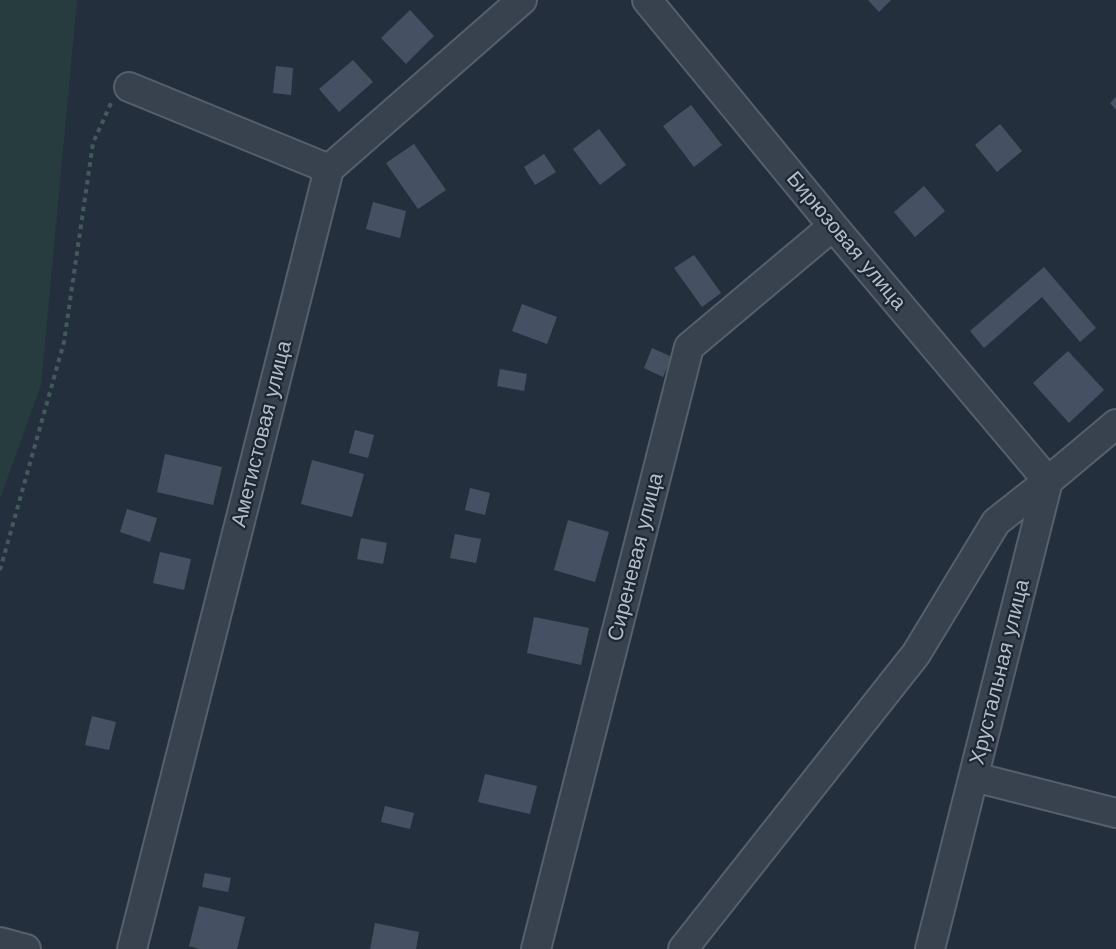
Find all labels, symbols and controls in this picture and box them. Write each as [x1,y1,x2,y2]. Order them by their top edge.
street label: Бирюзовая улица [781,167,911,315]
street label: Аметистовая улица [227,338,297,530]
street label: Сиреневая улица [603,470,669,644]
street label: Хрустальная улица [965,577,1035,767]

